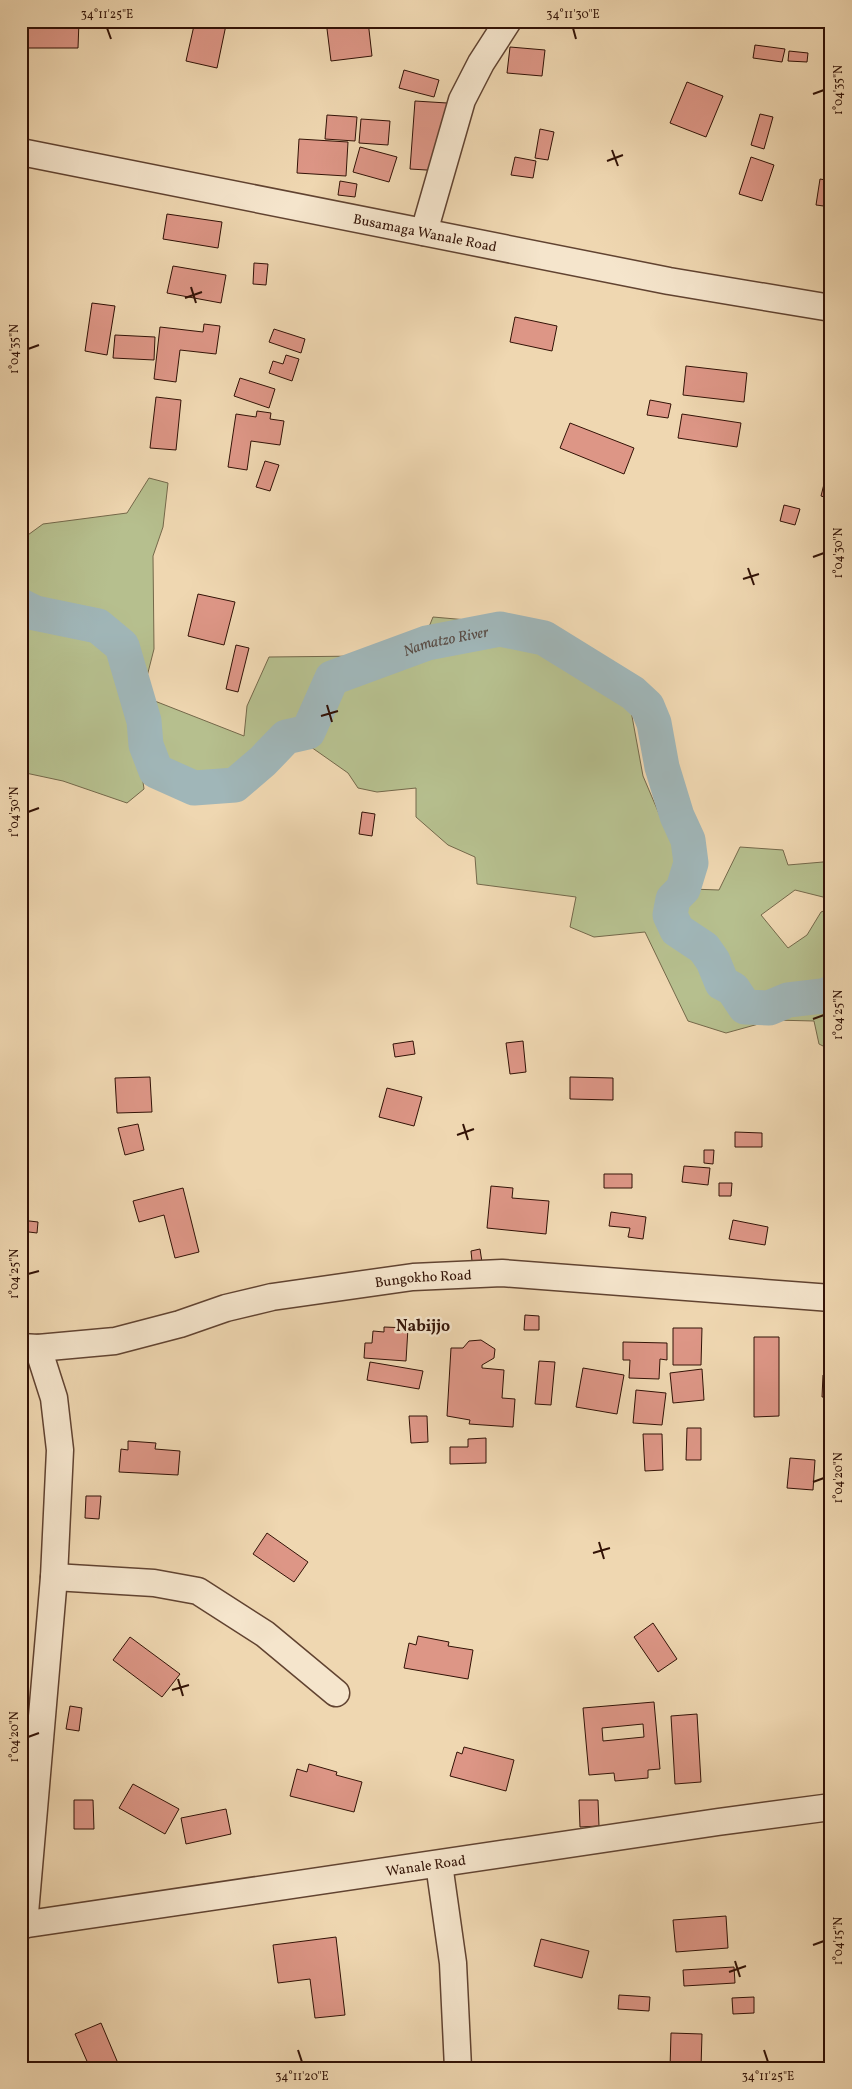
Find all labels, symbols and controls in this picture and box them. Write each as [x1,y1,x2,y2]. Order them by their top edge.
text: 34°11'25"E [81,7,133,23]
text: 34°11'30"E [546,7,600,23]
text: 1°04'35"N [831,65,847,115]
street label: Busamaga Wanale Road [351,210,498,258]
text: 1°04'35"N [7,324,23,374]
text: 1°04'30"N [831,527,847,578]
water label: Namatzo River [401,622,491,663]
text: 1°04'30"N [7,786,23,837]
text: 1°04'25"N [831,990,847,1040]
text: 1°04'25"N [7,1249,23,1299]
street label: Bungokho Road [374,1266,472,1293]
district label: Nabijjo [396,1316,450,1338]
text: 1°04'20"N [831,1452,847,1504]
text: 1°04'20"N [7,1711,23,1763]
street label: Wanale Road [385,1851,467,1882]
text: 1°04'15"N [831,1917,847,1965]
text: 34°11'20"E [275,2069,329,2085]
text: 34°11'25"E [742,2069,794,2085]

